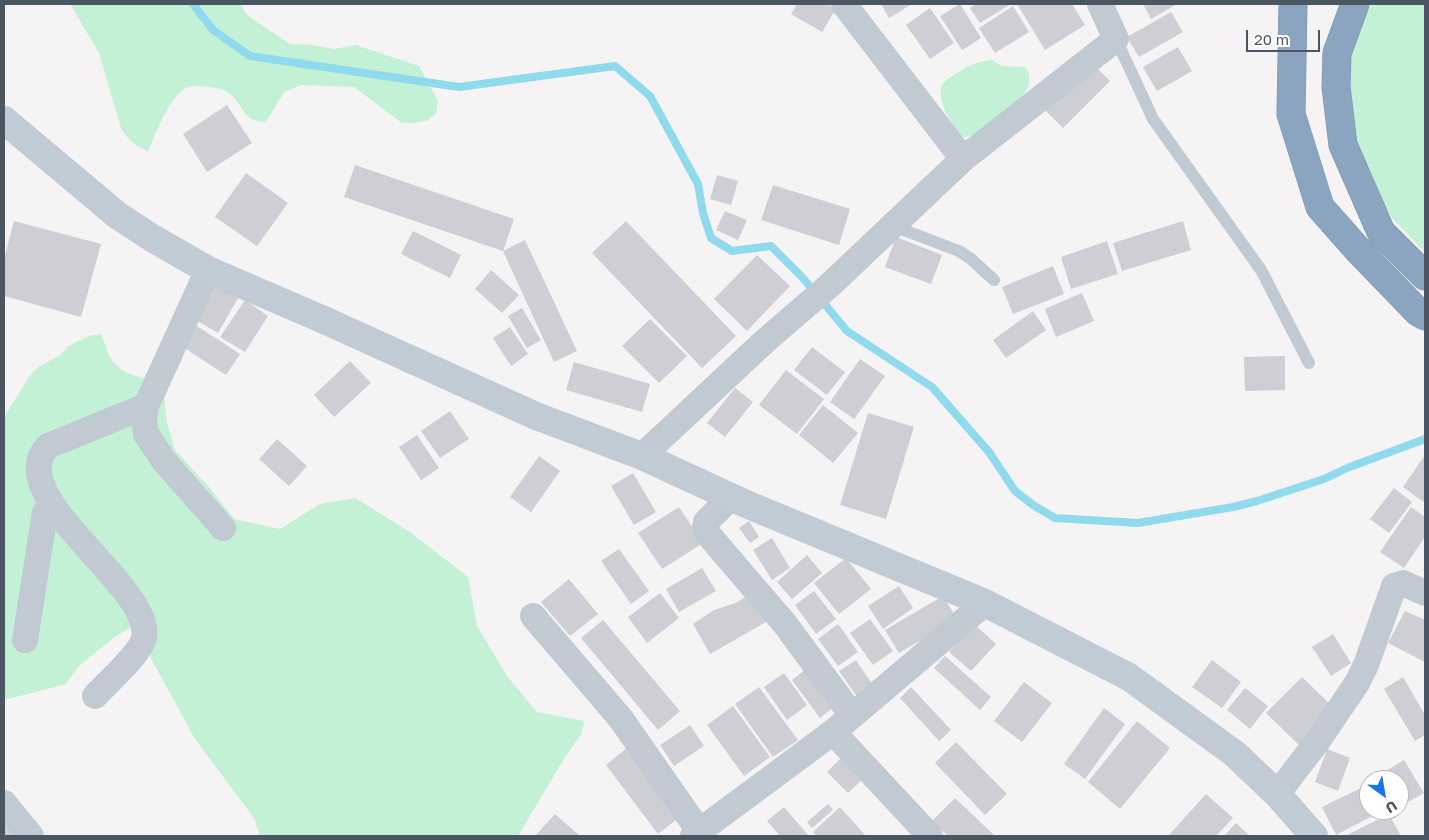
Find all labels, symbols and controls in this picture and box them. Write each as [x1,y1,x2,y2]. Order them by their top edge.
scale bar [1249,20,1323,52]
text: 20 m [1254,30,1289,48]
north arrow [1359,770,1409,820]
text: U [1383,797,1401,817]

